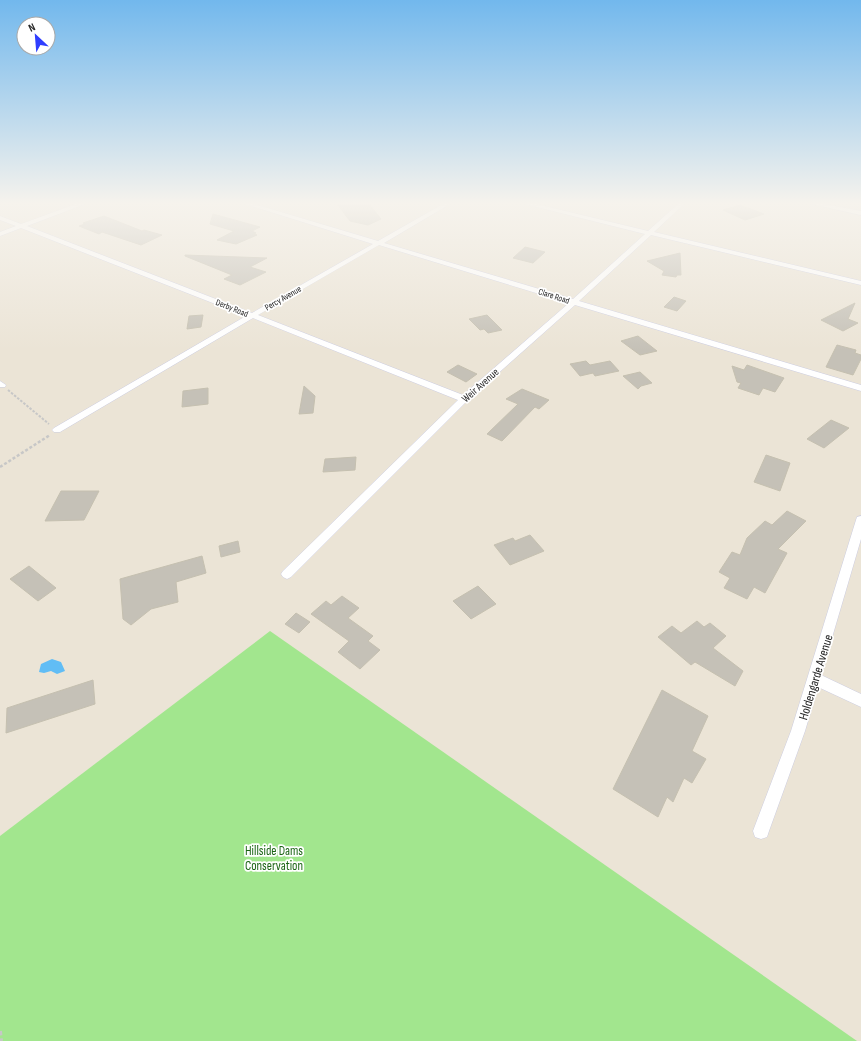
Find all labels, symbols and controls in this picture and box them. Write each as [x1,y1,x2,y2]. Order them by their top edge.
north arrow [16,16,56,56]
text: N [26,20,37,35]
street label: Percy Avenue [263,283,304,313]
street label: Clare Road [537,286,571,307]
street label: Derby Road [214,297,250,320]
street label: Weir Avenue [459,365,501,405]
street label: Holdengarde Avenue [795,633,837,722]
park label: Hillside Dams Conservation [245,843,303,874]

